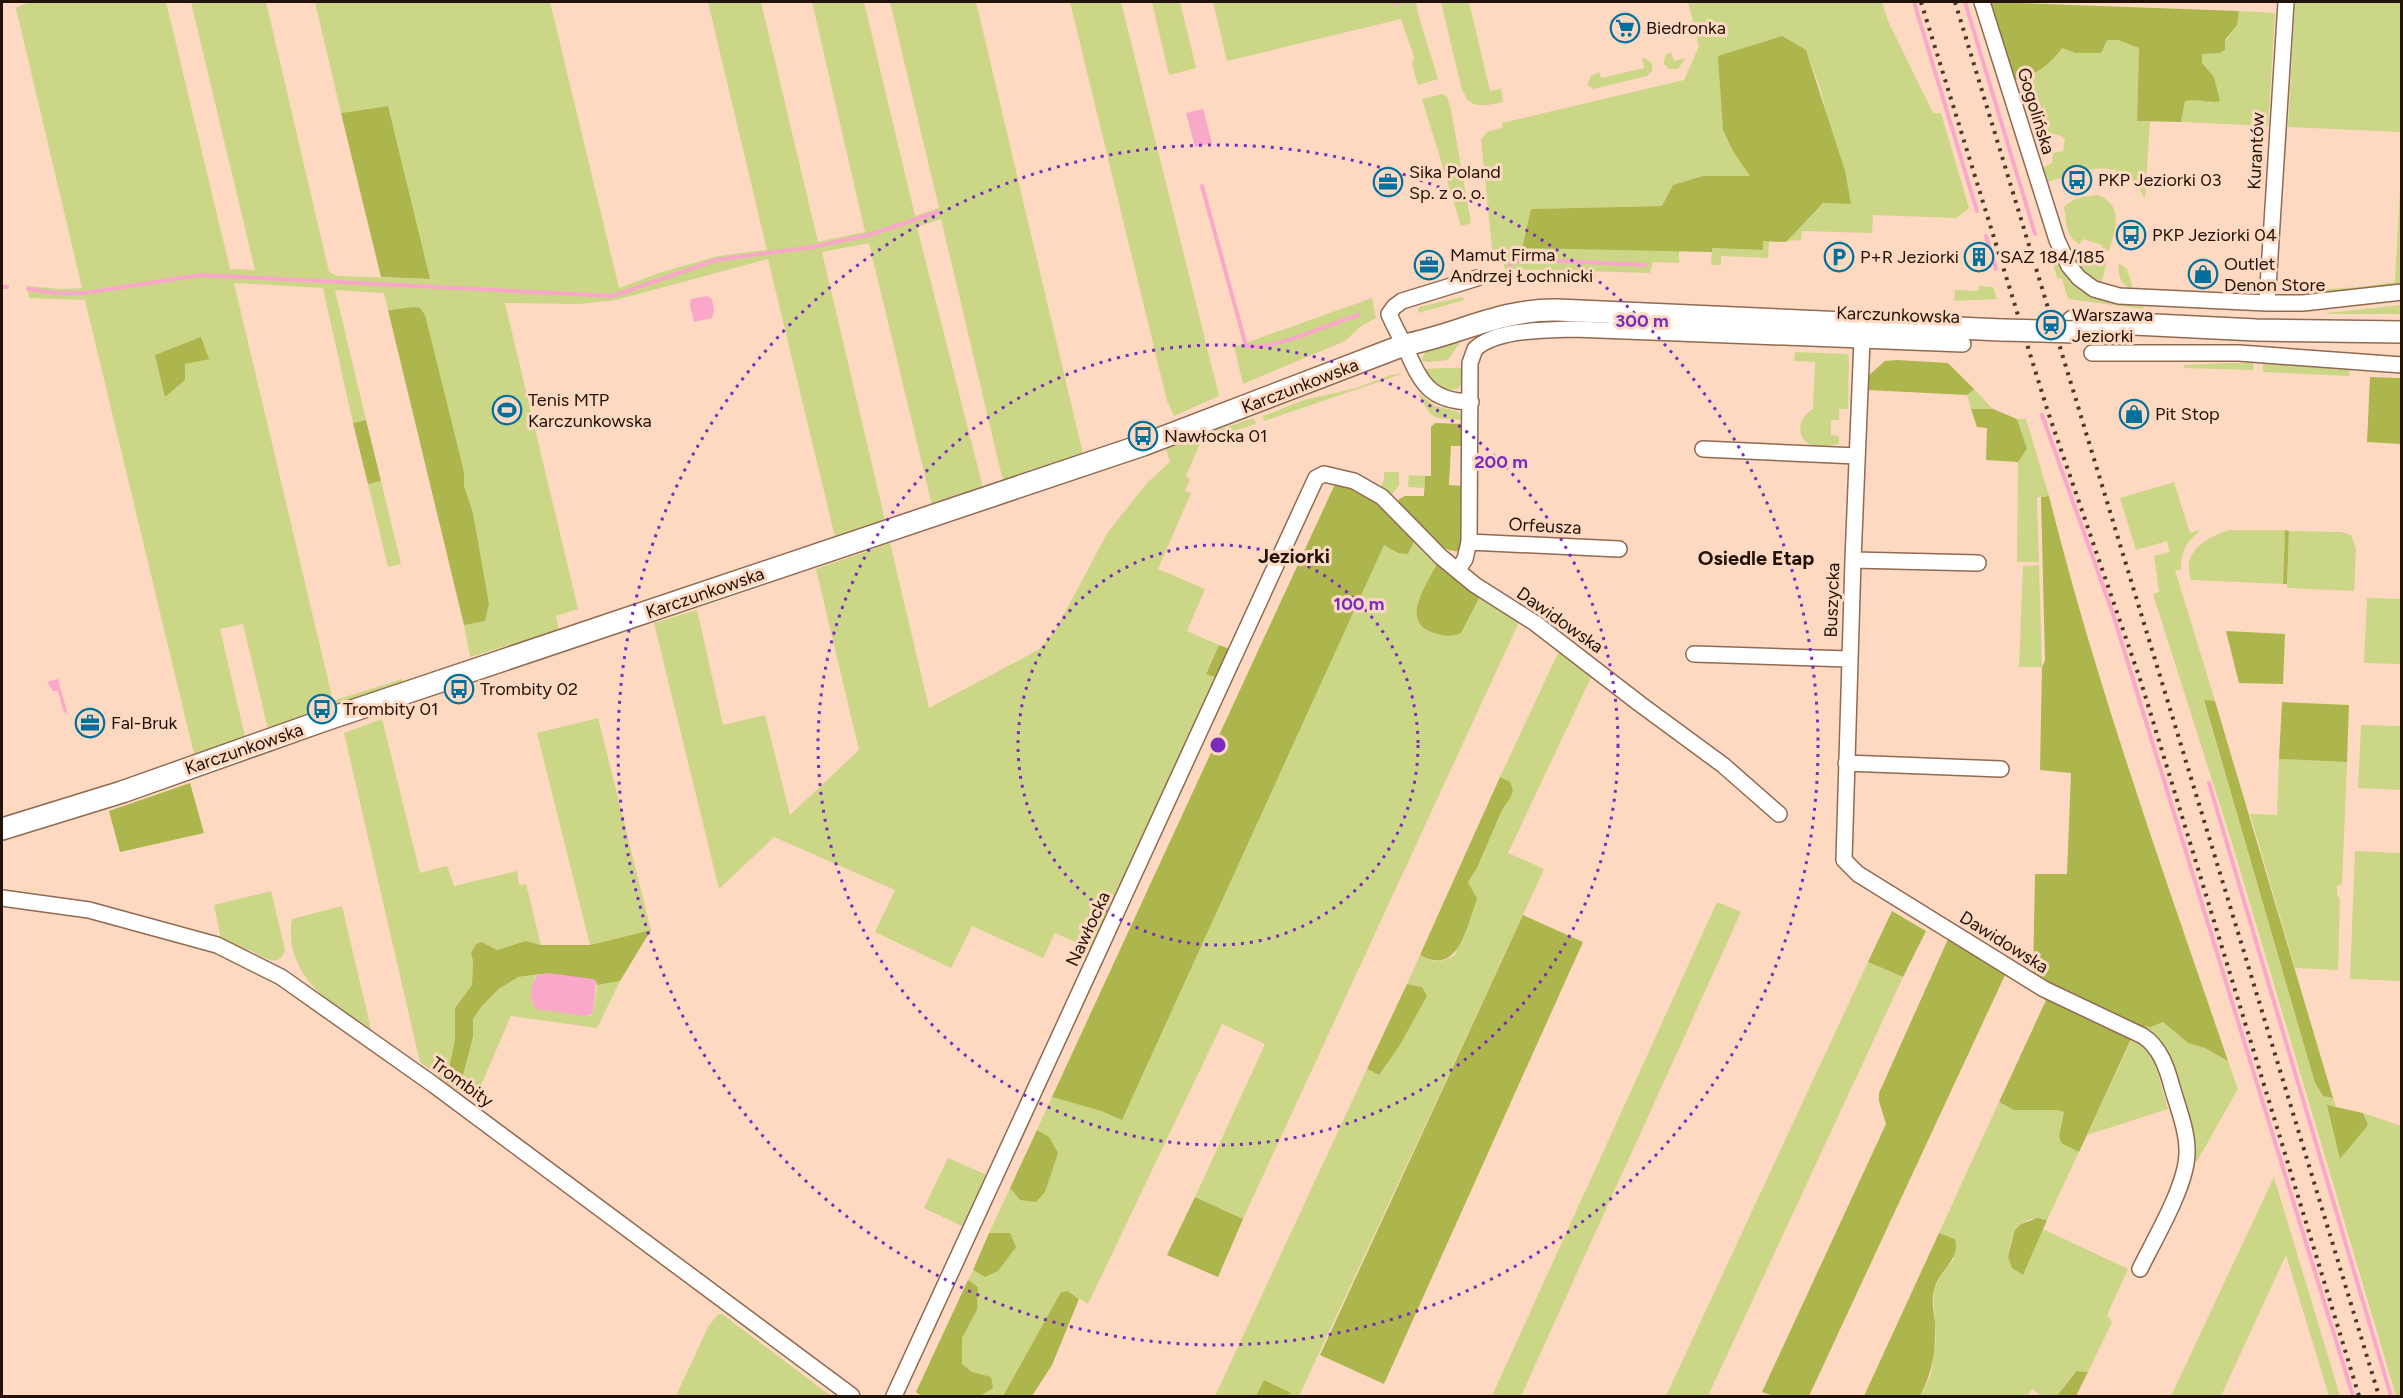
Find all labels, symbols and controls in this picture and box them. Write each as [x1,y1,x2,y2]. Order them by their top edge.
supermarket icon: Biedronka [1609,12,1641,44]
place label: Biedronka [1646,17,1726,39]
street label: Gogolińska [2012,65,2060,157]
street label: Kurantów [2243,112,2269,190]
place label: Sika Poland Sp. z o. o. [1409,161,1501,204]
bus stop icon: PKP Jeziorki 03 [2061,164,2093,196]
office icon: Sika Poland Sp. z o. o. [1372,166,1404,198]
place label: PKP Jeziorki 03 [2098,169,2222,191]
bus stop icon: PKP Jeziorki 04 [2115,219,2147,251]
place label: PKP Jeziorki 04 [2152,224,2277,246]
parking icon: P+R Jeziorki [1823,241,1855,273]
building icon: SAZ 184/185 [1963,241,1995,273]
place label: Mamut Firma Andrzej Łochnicki [1450,244,1593,287]
place label: P+R Jeziorki [1860,246,1959,268]
place label: SAZ 184/185 [2000,246,2105,268]
office icon: Mamut Firma Andrzej Łochnicki [1413,249,1445,281]
place label: Outlet Denon Store [2224,253,2326,296]
shop icon: Outlet Denon Store [2187,258,2219,290]
street label: Karczunkowska [1836,302,1960,328]
place label: Warszawa Jeziorki [2072,304,2153,347]
station icon: Warszawa Jeziorki [2035,309,2067,341]
text: 300 m [1615,310,1669,332]
street label: Karczunkowska [1238,354,1362,418]
place label: Tenis MTP Karczunkowska [528,389,652,432]
sports icon: Tenis MTP Karczunkowska [491,394,523,426]
shop icon: Pit Stop [2118,398,2150,430]
place label: Pit Stop [2155,403,2220,425]
bus stop icon: Nawłocka 01 [1127,420,1159,452]
place label: Nawłocka 01 [1164,425,1267,447]
text: 200 m [1474,451,1528,473]
street label: Orfeusza [1508,513,1582,539]
district label: Jeziorki [1258,544,1330,568]
district label: Osiedle Etap [1698,546,1814,570]
street label: Karczunkowska [643,562,767,624]
street label: Buszycka [1820,562,1844,638]
street label: Dawidowska [1512,582,1608,658]
text: 100 m [1334,593,1384,615]
bus stop icon: Trombity 02 [443,673,475,705]
place label: Trombity 02 [480,678,578,700]
bus stop icon: Trombity 01 [306,693,338,725]
place label: Trombity 01 [343,698,438,720]
office icon: Fal-Bruk [74,707,106,739]
place label: Fal-Bruk [111,712,177,734]
street label: Karczunkowska [182,718,306,780]
centre of rings [1208,735,1228,755]
street label: Nawłocka [1061,888,1115,970]
street label: Dawidowska [1955,906,2053,978]
street label: Trombity [426,1052,498,1112]

